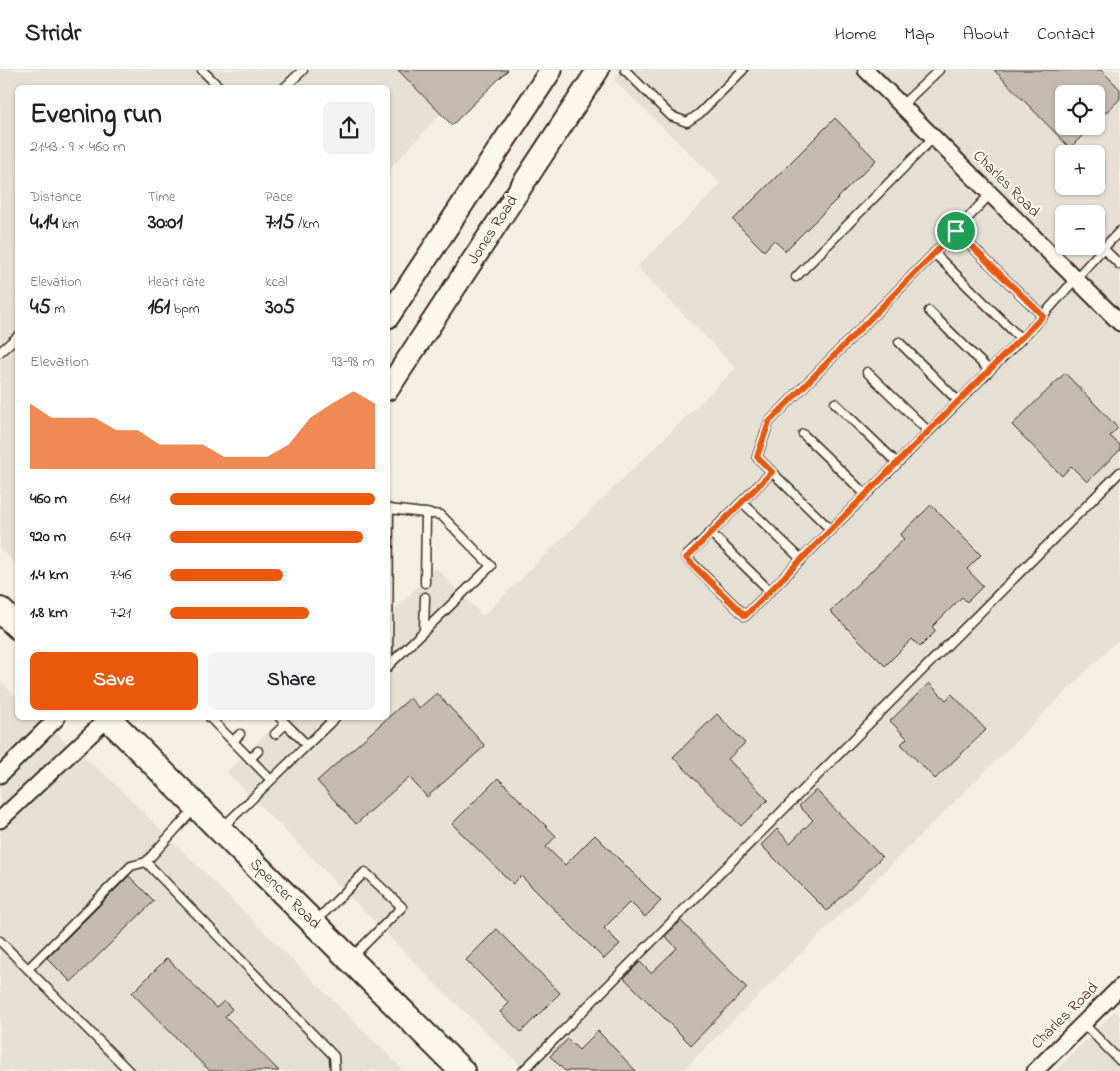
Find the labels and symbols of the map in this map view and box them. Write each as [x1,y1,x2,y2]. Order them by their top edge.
street label: Charles Road [967,145,1045,223]
street label: Jones Road [462,191,524,269]
pin [935,210,977,252]
street label: Spencer Road [244,853,326,935]
street label: Charles Road [1026,977,1104,1055]

